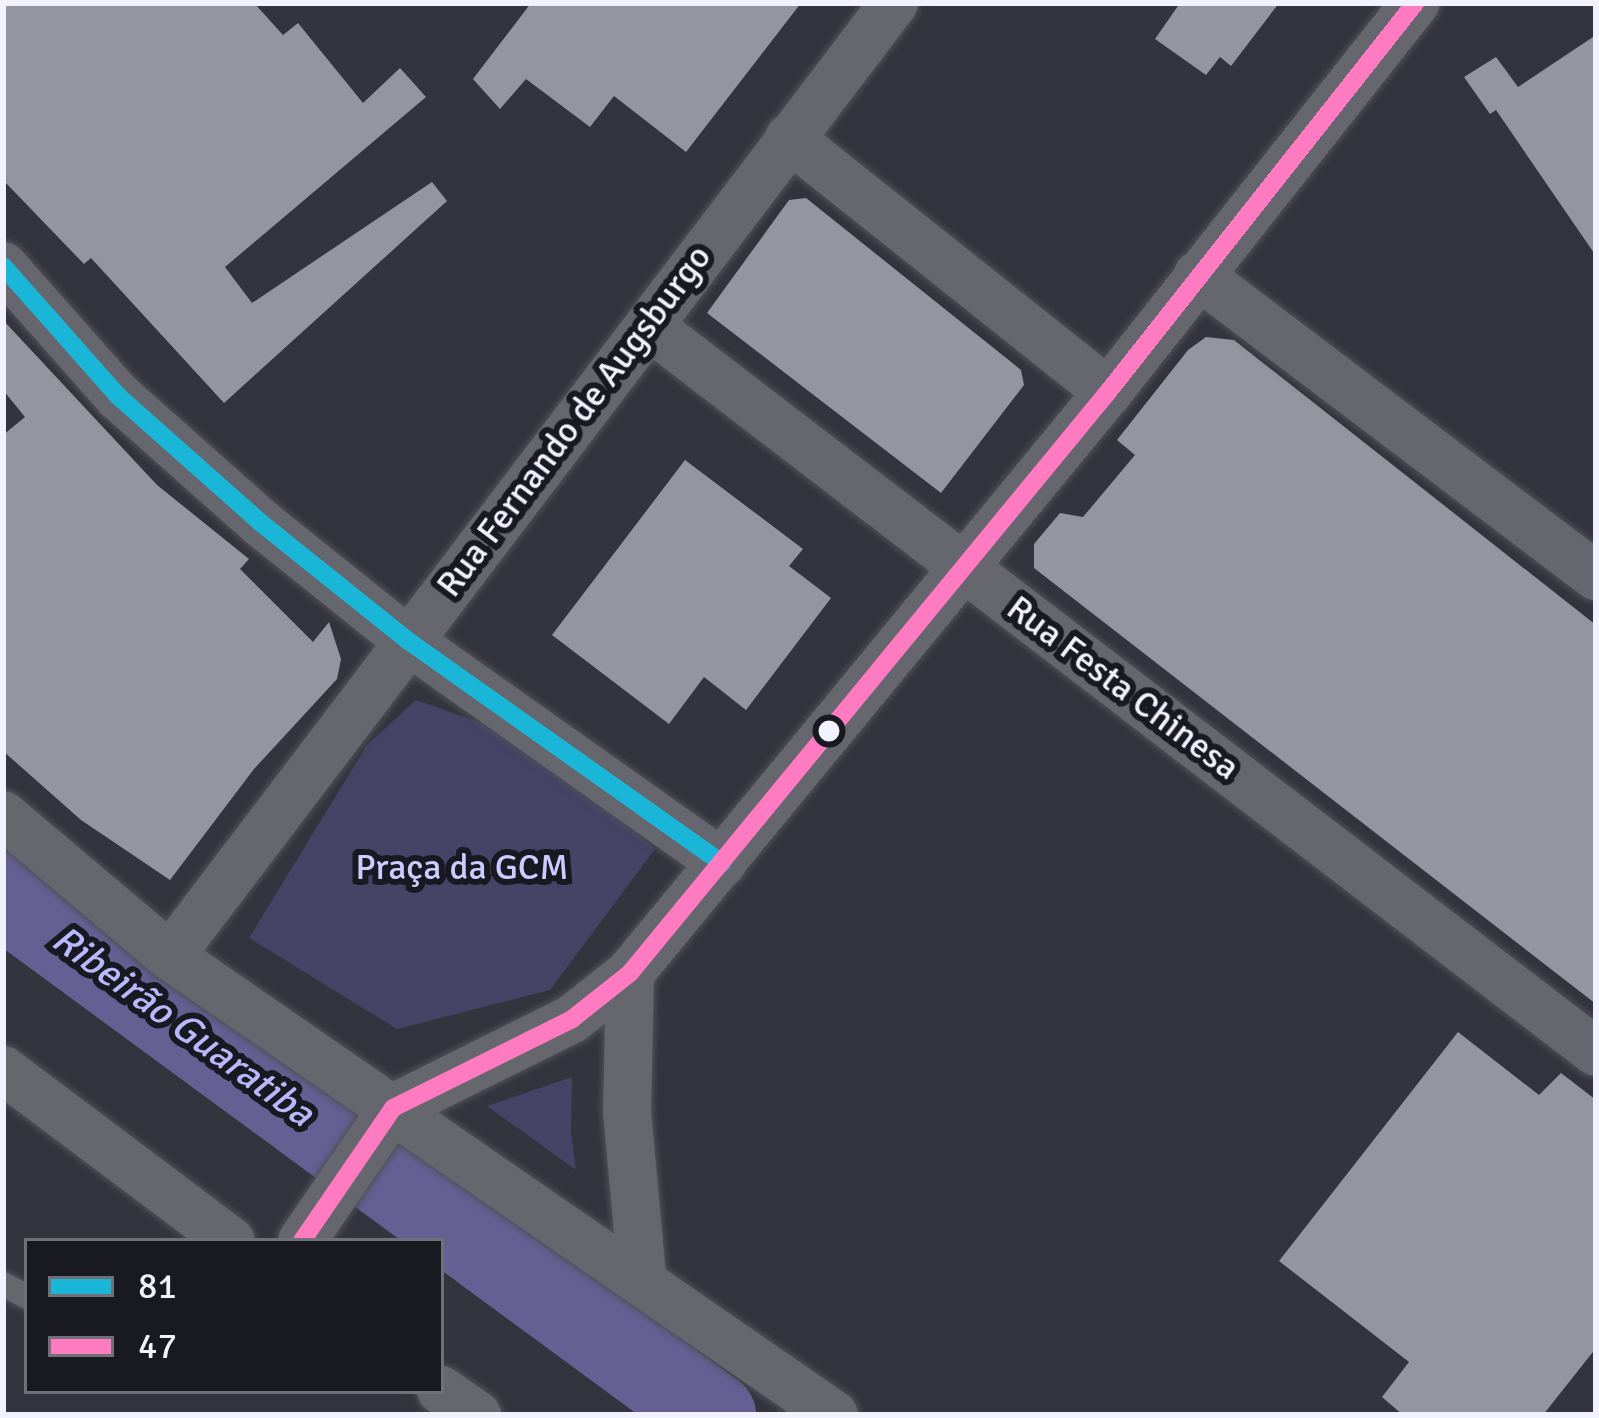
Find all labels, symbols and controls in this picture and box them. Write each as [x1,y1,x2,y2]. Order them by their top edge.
street label: Rua Fernando de Augsburgo [428,237,720,605]
street label: Rua Festa Chinesa [998,587,1248,789]
unlabelled marker [818,720,840,742]
park label: Praça da GCM [355,846,569,890]
water label: Ribeirão Guaratiba [43,915,323,1137]
legend [24,1238,444,1394]
text: 81 [138,1264,177,1309]
text: 47 [138,1324,177,1369]

